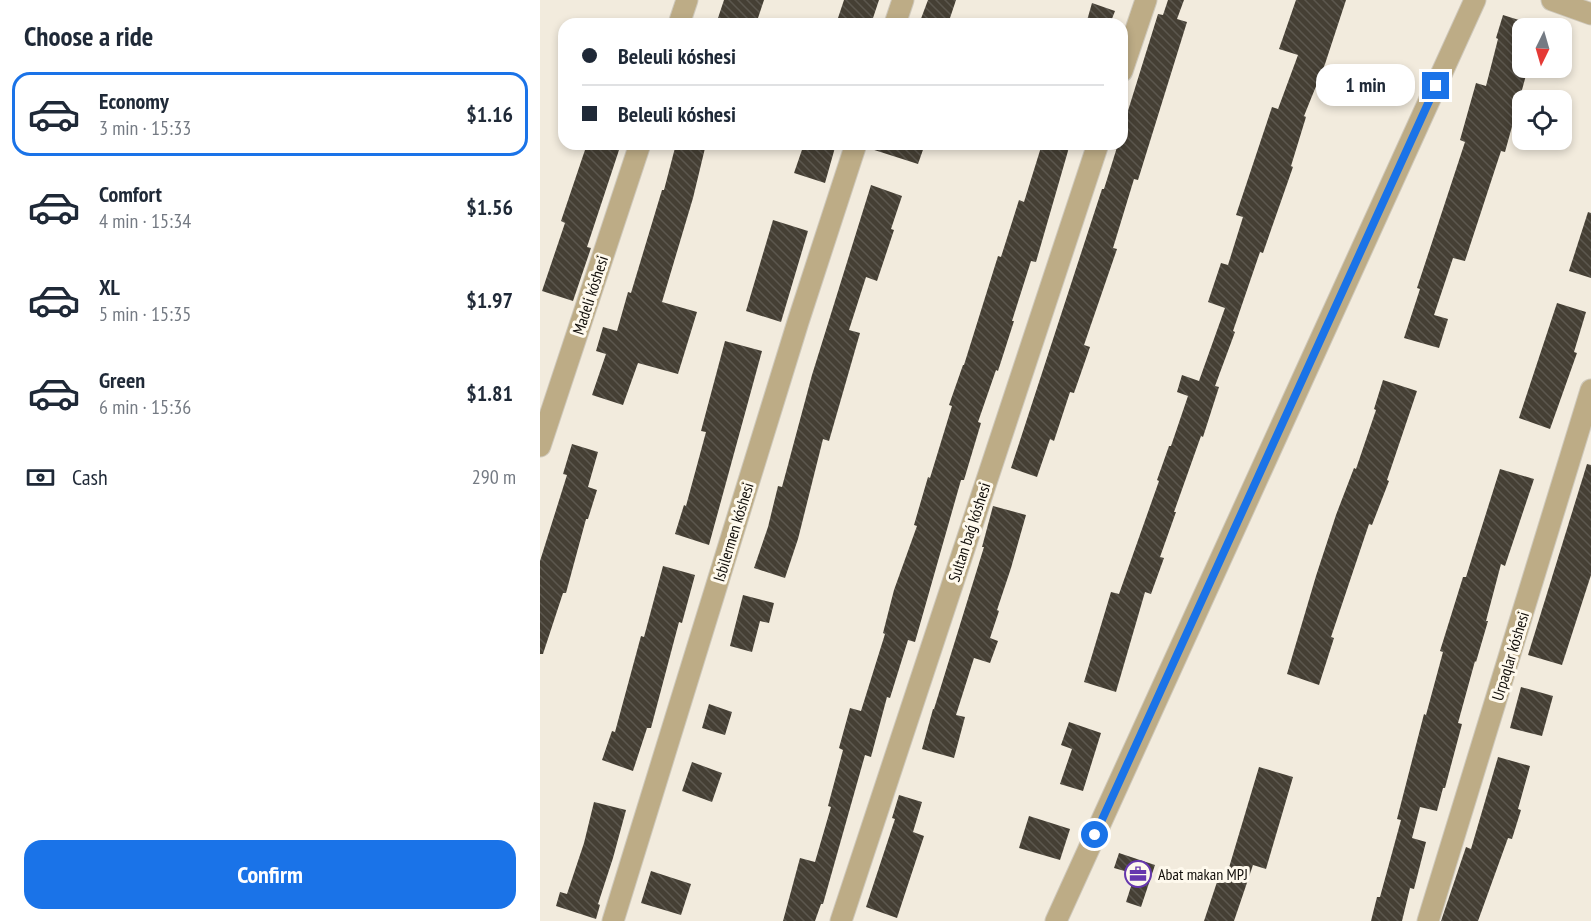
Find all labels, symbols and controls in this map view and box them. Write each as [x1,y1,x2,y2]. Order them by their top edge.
north arrow [1512,18,1572,78]
map controls [1512,18,1572,150]
text: Choose a ride [24,19,153,53]
text: Beleuli kóshesi [618,42,736,70]
callout: 1 min [1316,65,1415,107]
text: 1 min [1345,72,1386,98]
route end [1422,72,1449,99]
icon: car [27,87,81,141]
text: Economy [99,87,169,115]
button: locate [1512,90,1572,150]
text: $1.16 [466,100,513,128]
text: Beleuli kóshesi [618,100,736,128]
text: 3 min · 15:33 [99,115,191,141]
icon: car [27,180,81,234]
text: Comfort [99,180,162,208]
text: $1.56 [466,193,513,221]
text: 4 min · 15:34 [99,208,191,234]
street label: Madeli kóshesi [568,253,612,337]
icon: car [27,273,81,327]
text: XL [99,273,120,301]
text: $1.97 [466,286,513,314]
text: 5 min · 15:35 [99,301,191,327]
icon: car [27,366,81,420]
text: Green [99,366,145,394]
text: $1.81 [466,379,513,407]
text: 6 min · 15:36 [99,394,191,420]
icon: cash [24,461,57,494]
text: Cash [72,463,108,491]
text: 290 m [472,464,516,490]
street label: Isbilermen kóshesi [708,480,758,584]
street label: Sultan baǵ kóshesi [944,480,994,584]
street label: Urpaqlar kóshesi [1487,609,1533,703]
route start [1081,821,1108,848]
button: Confirm [24,840,516,909]
office icon: Abat makan MPJ [1123,859,1153,889]
place label: Abat makan MPJ [1158,864,1248,884]

